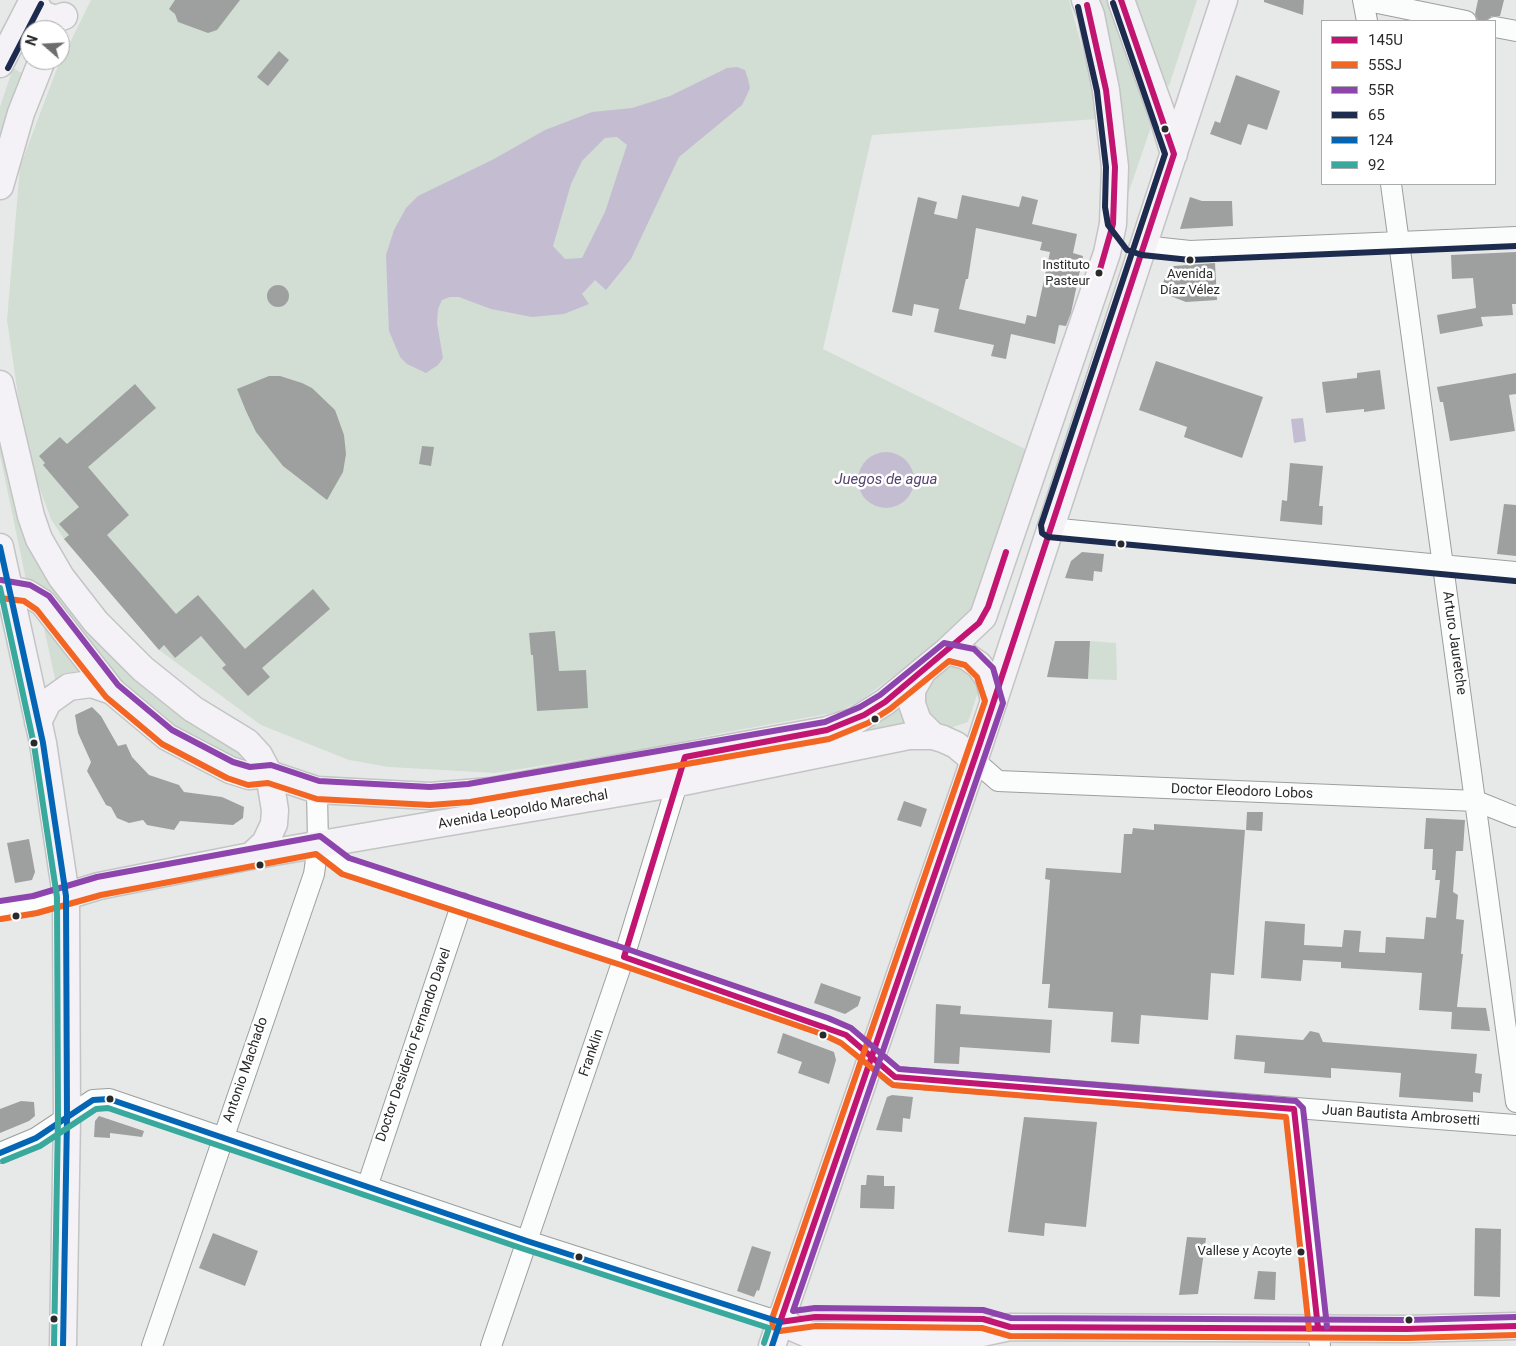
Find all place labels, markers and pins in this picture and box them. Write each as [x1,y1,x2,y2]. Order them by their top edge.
unlabelled marker [1160,124,1170,134]
marker: Avenida Díaz Vélez [1185,255,1195,265]
place label: Instituto Pasteur [1042,258,1090,289]
place label: Avenida Díaz Vélez [1160,267,1220,298]
marker: Instituto Pasteur [1094,268,1104,278]
unlabelled marker [1116,539,1126,549]
unlabelled marker [870,714,880,724]
unlabelled marker [29,738,39,748]
unlabelled marker [255,860,265,870]
unlabelled marker [11,911,21,921]
unlabelled marker [818,1030,828,1040]
unlabelled marker [105,1094,115,1104]
place label: Vallese y Acoyte [1198,1244,1292,1260]
marker: Vallese y Acoyte [1296,1247,1306,1257]
unlabelled marker [574,1252,584,1262]
unlabelled marker [49,1314,59,1324]
unlabelled marker [1404,1315,1414,1325]

